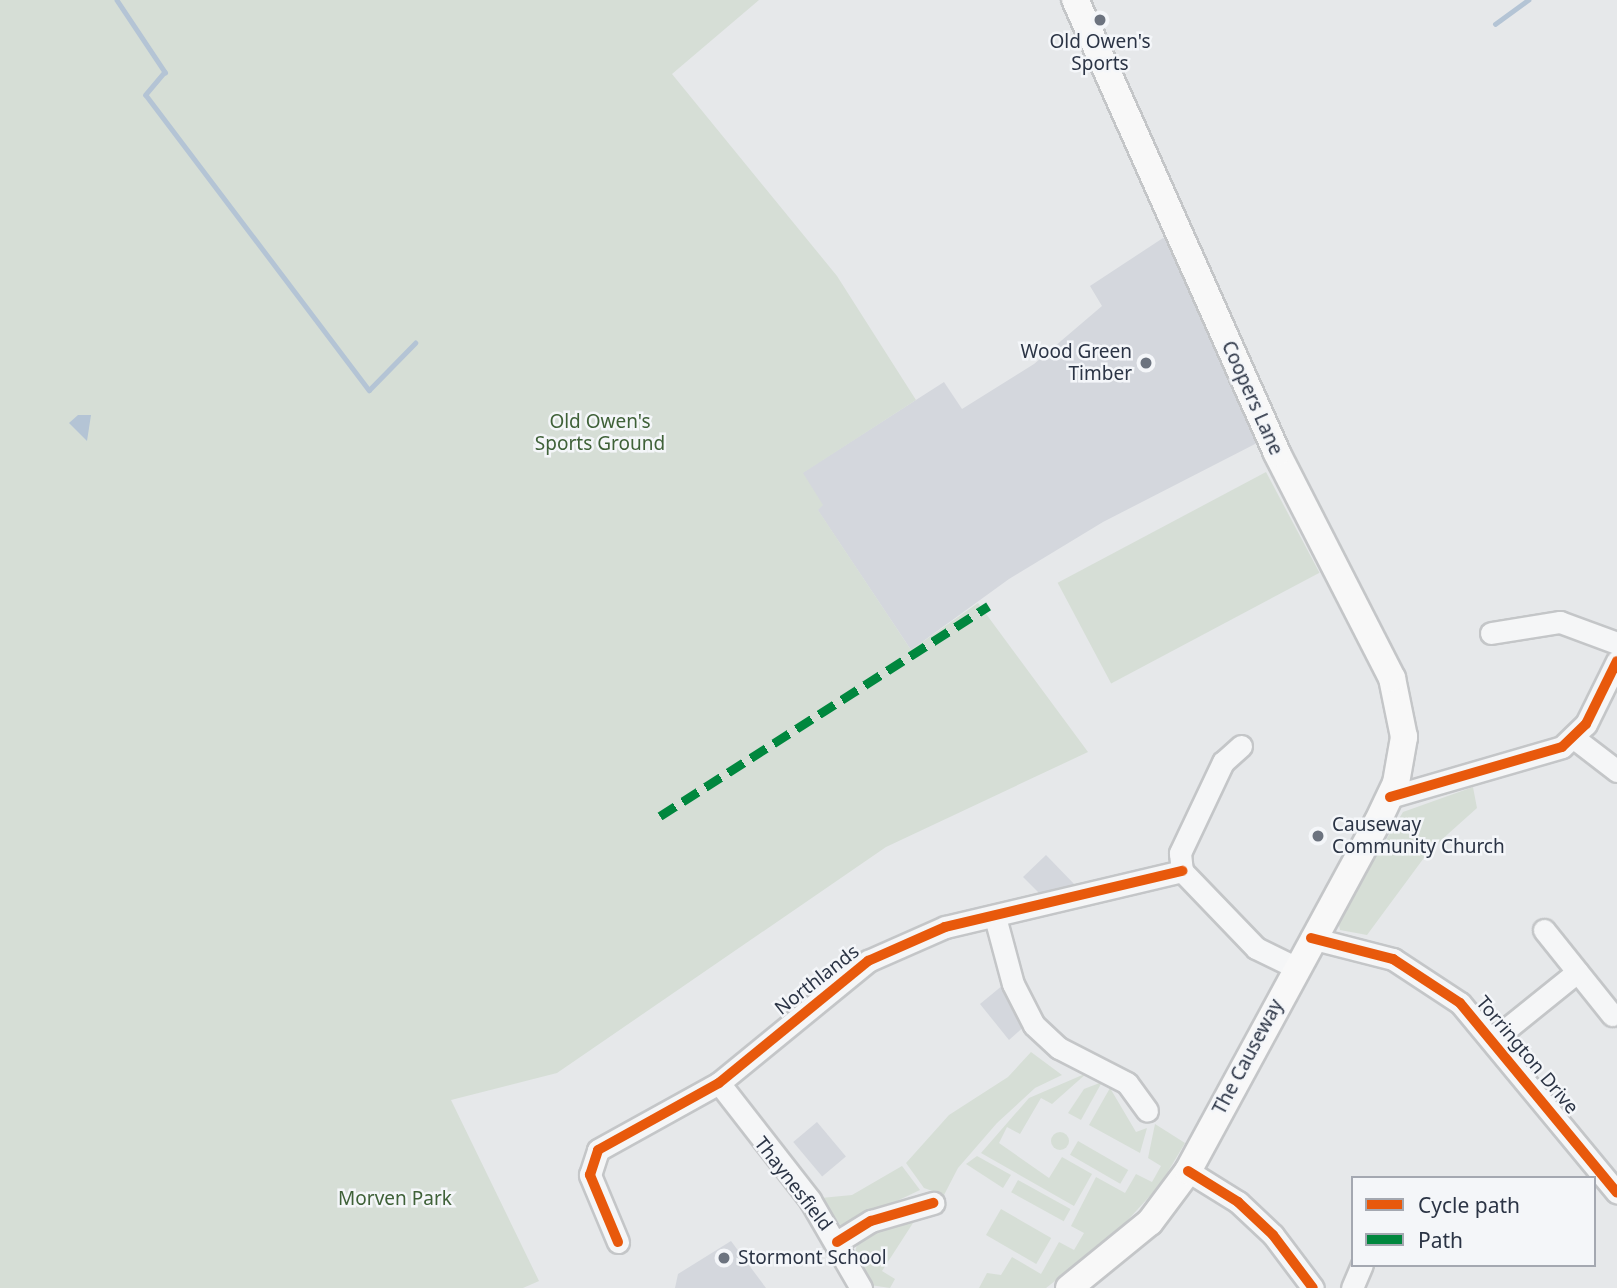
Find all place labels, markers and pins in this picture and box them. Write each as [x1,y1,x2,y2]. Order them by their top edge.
marker: Old Owen's Sports [1092,12,1108,28]
place label: Old Owen's Sports [1049,31,1151,75]
place label: Wood Green Timber [1021,341,1132,385]
marker: Wood Green Timber [1138,355,1154,371]
place label: Causeway Community Church [1332,814,1505,858]
marker: Causeway Community Church [1310,828,1326,844]
place label: Stormont School [738,1247,887,1269]
marker: Stormont School [716,1250,732,1266]

